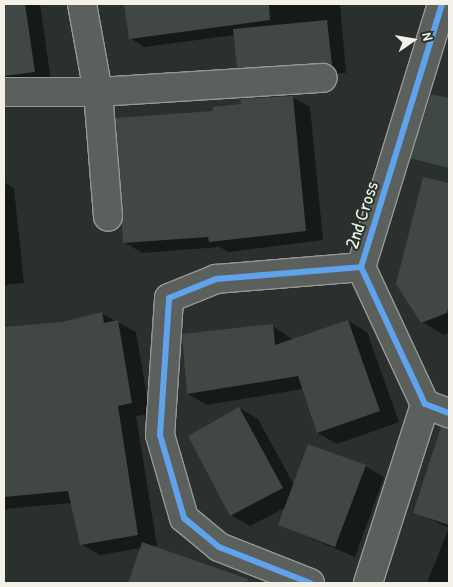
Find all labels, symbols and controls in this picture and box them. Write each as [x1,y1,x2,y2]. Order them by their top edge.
north arrow [388,15,438,65]
text: N [418,31,438,42]
street label: 2nd Cross [340,179,384,251]

